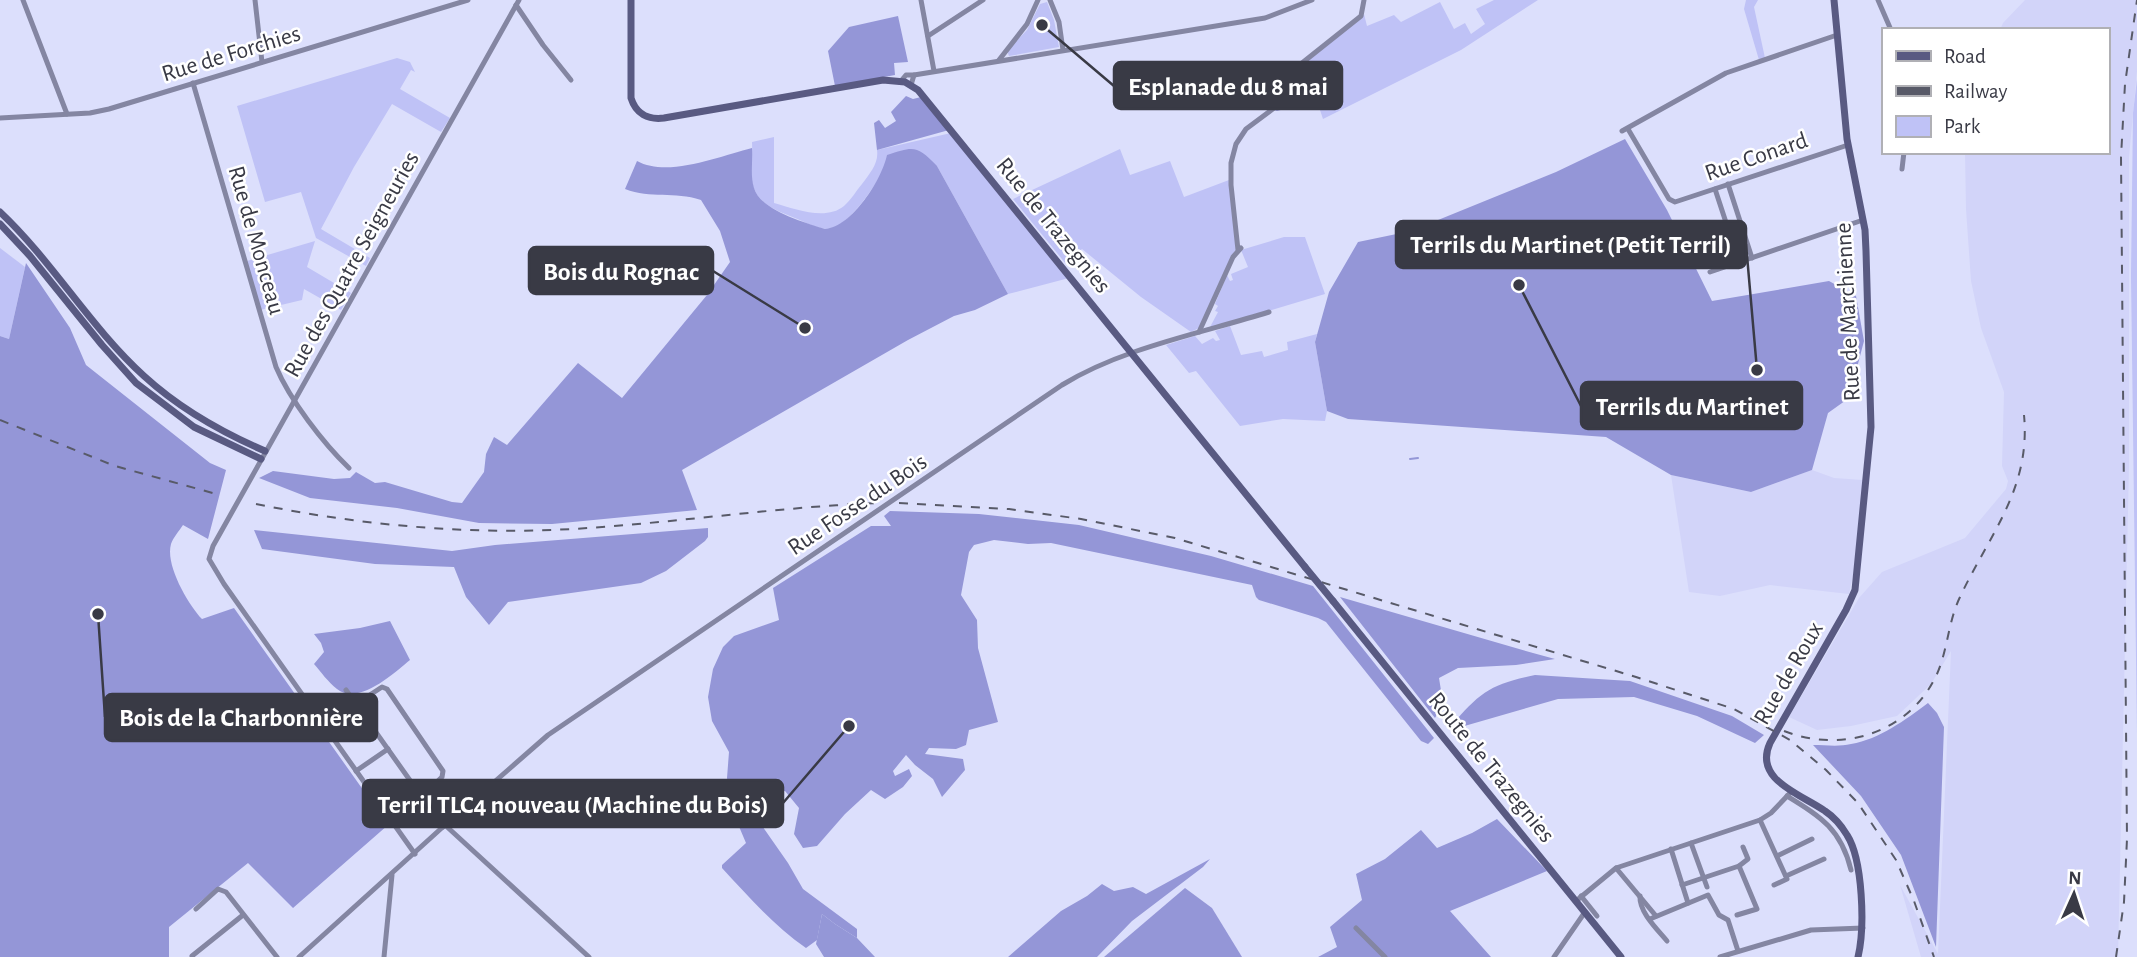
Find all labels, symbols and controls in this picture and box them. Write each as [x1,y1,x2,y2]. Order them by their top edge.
street label: Rue de Forchies [159,21,304,86]
legend [1882,28,2109,154]
text: Road [1944,46,1986,67]
callout: Esplanade du 8 mai [1114,62,1342,109]
text: Esplanade du 8 mai [1128,74,1328,100]
text: Railway [1944,81,2007,102]
text: Park [1944,116,1981,137]
street label: Rue Conard [1702,128,1811,186]
street label: Rue des Quatre Seigneuries [280,148,424,381]
street label: Rue de Trazegnies [991,153,1115,298]
street label: Rue de Monceau [223,163,289,317]
callout: Terrils du Martinet (Petit Terril) [1396,221,1746,268]
street label: Rue de Marchienne [1831,222,1865,402]
text: Terrils du Martinet (Petit Terril) [1410,232,1732,258]
callout: Bois du Rognac [529,247,713,294]
text: Bois du Rognac [543,259,699,285]
callout: Terrils du Martinet [1581,382,1802,429]
text: Terrils du Martinet [1596,394,1789,420]
street label: Rue Fosse du Bois [784,450,931,560]
street label: Rue de Roux [1750,617,1828,729]
street label: Route de Trazegnies [1424,688,1559,847]
callout: Bois de la Charbonnière [105,694,377,741]
text: Bois de la Charbonnière [119,705,363,731]
callout: Terril TLC4 nouveau (Machine du Bois) [363,780,783,827]
text: Terril TLC4 nouveau (Machine du Bois) [377,792,769,818]
north arrow [2039,859,2109,929]
text: N [2068,869,2082,888]

